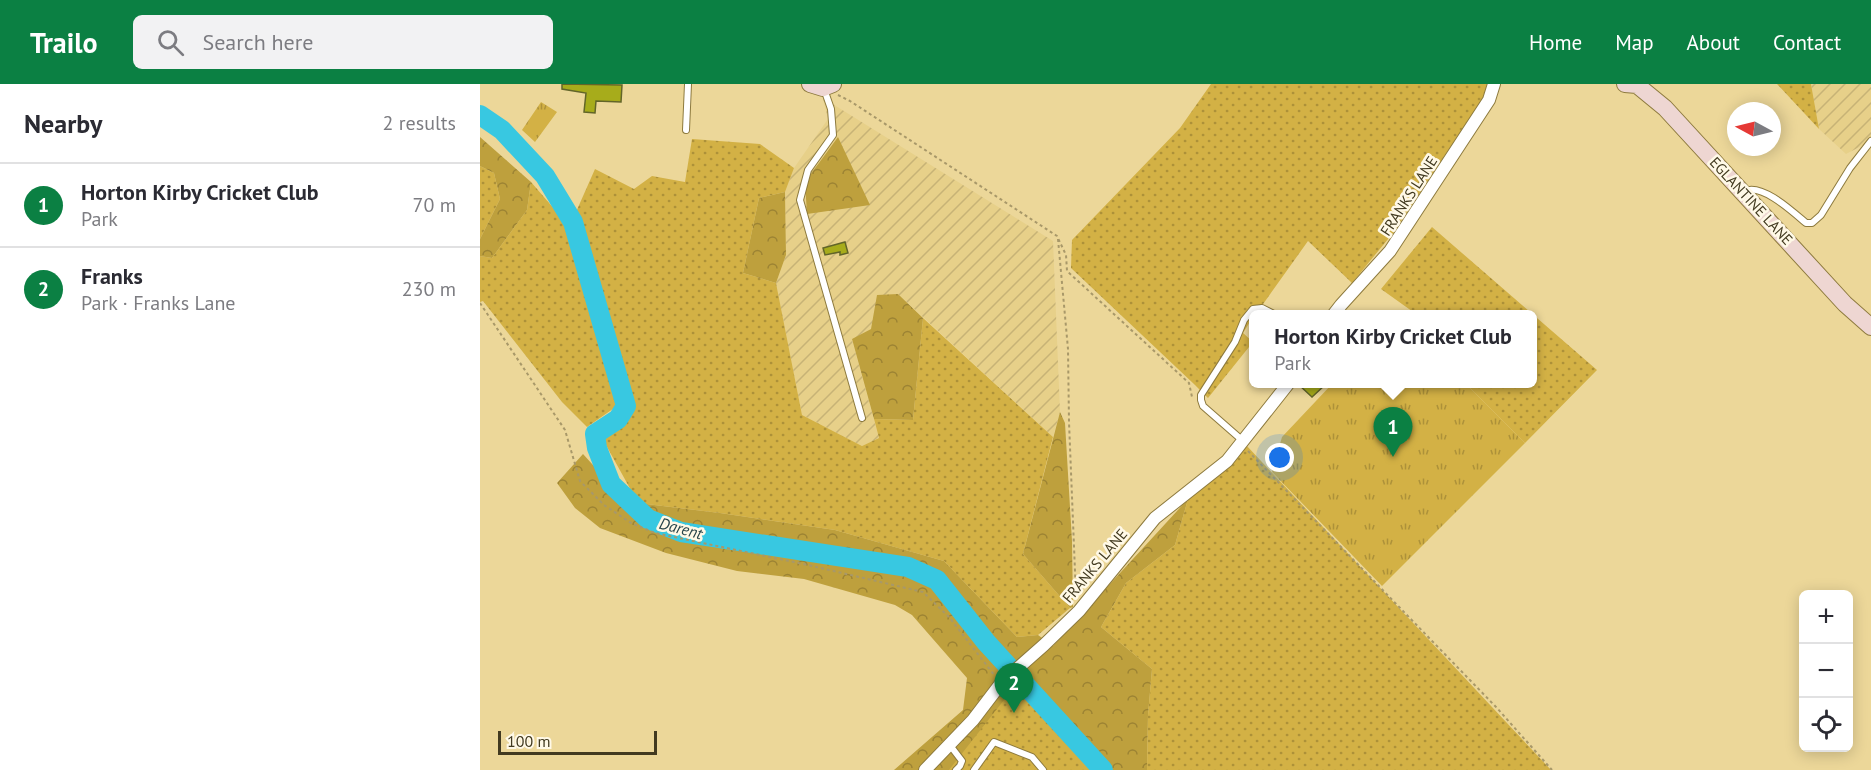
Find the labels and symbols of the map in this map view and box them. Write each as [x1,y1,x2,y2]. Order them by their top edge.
north arrow [1727,102,1781,156]
street label: FRANKS LANE [1376,152,1441,239]
street label: EGLANTINE LANE [1706,153,1797,249]
pin: 1 [1374,408,1412,457]
your location [1265,443,1294,472]
water label: Darent [657,513,706,544]
street label: FRANKS LANE [1058,525,1131,607]
pin: 2 [994,664,1034,713]
scale bar [498,728,657,756]

